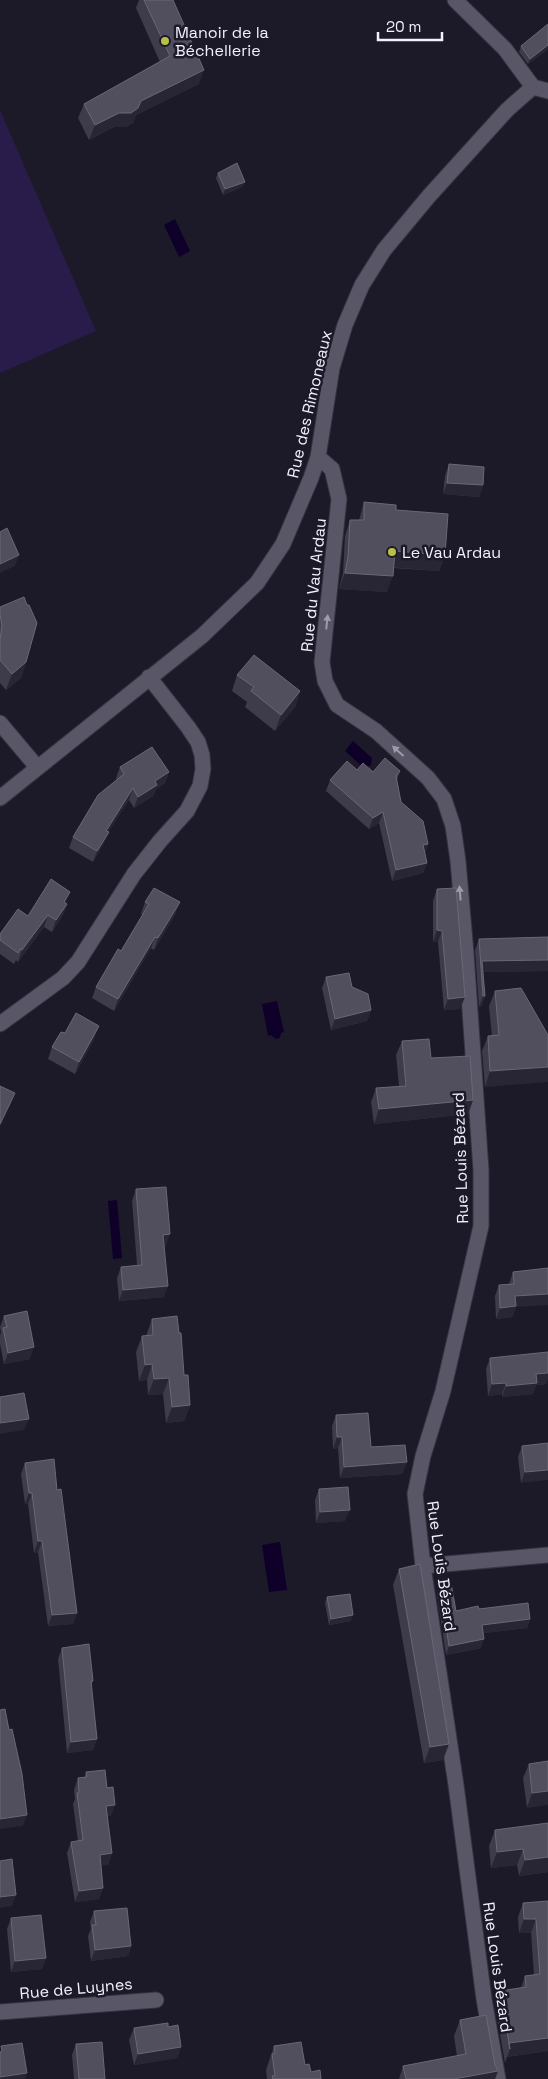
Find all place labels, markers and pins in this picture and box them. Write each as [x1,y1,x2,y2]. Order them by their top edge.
place label: Manoir de la Béchellerie [175,22,269,61]
marker: Manoir de la Béchellerie [159,35,171,47]
place label: Le Vau Ardau [402,542,501,563]
marker: Le Vau Ardau [386,546,398,558]

